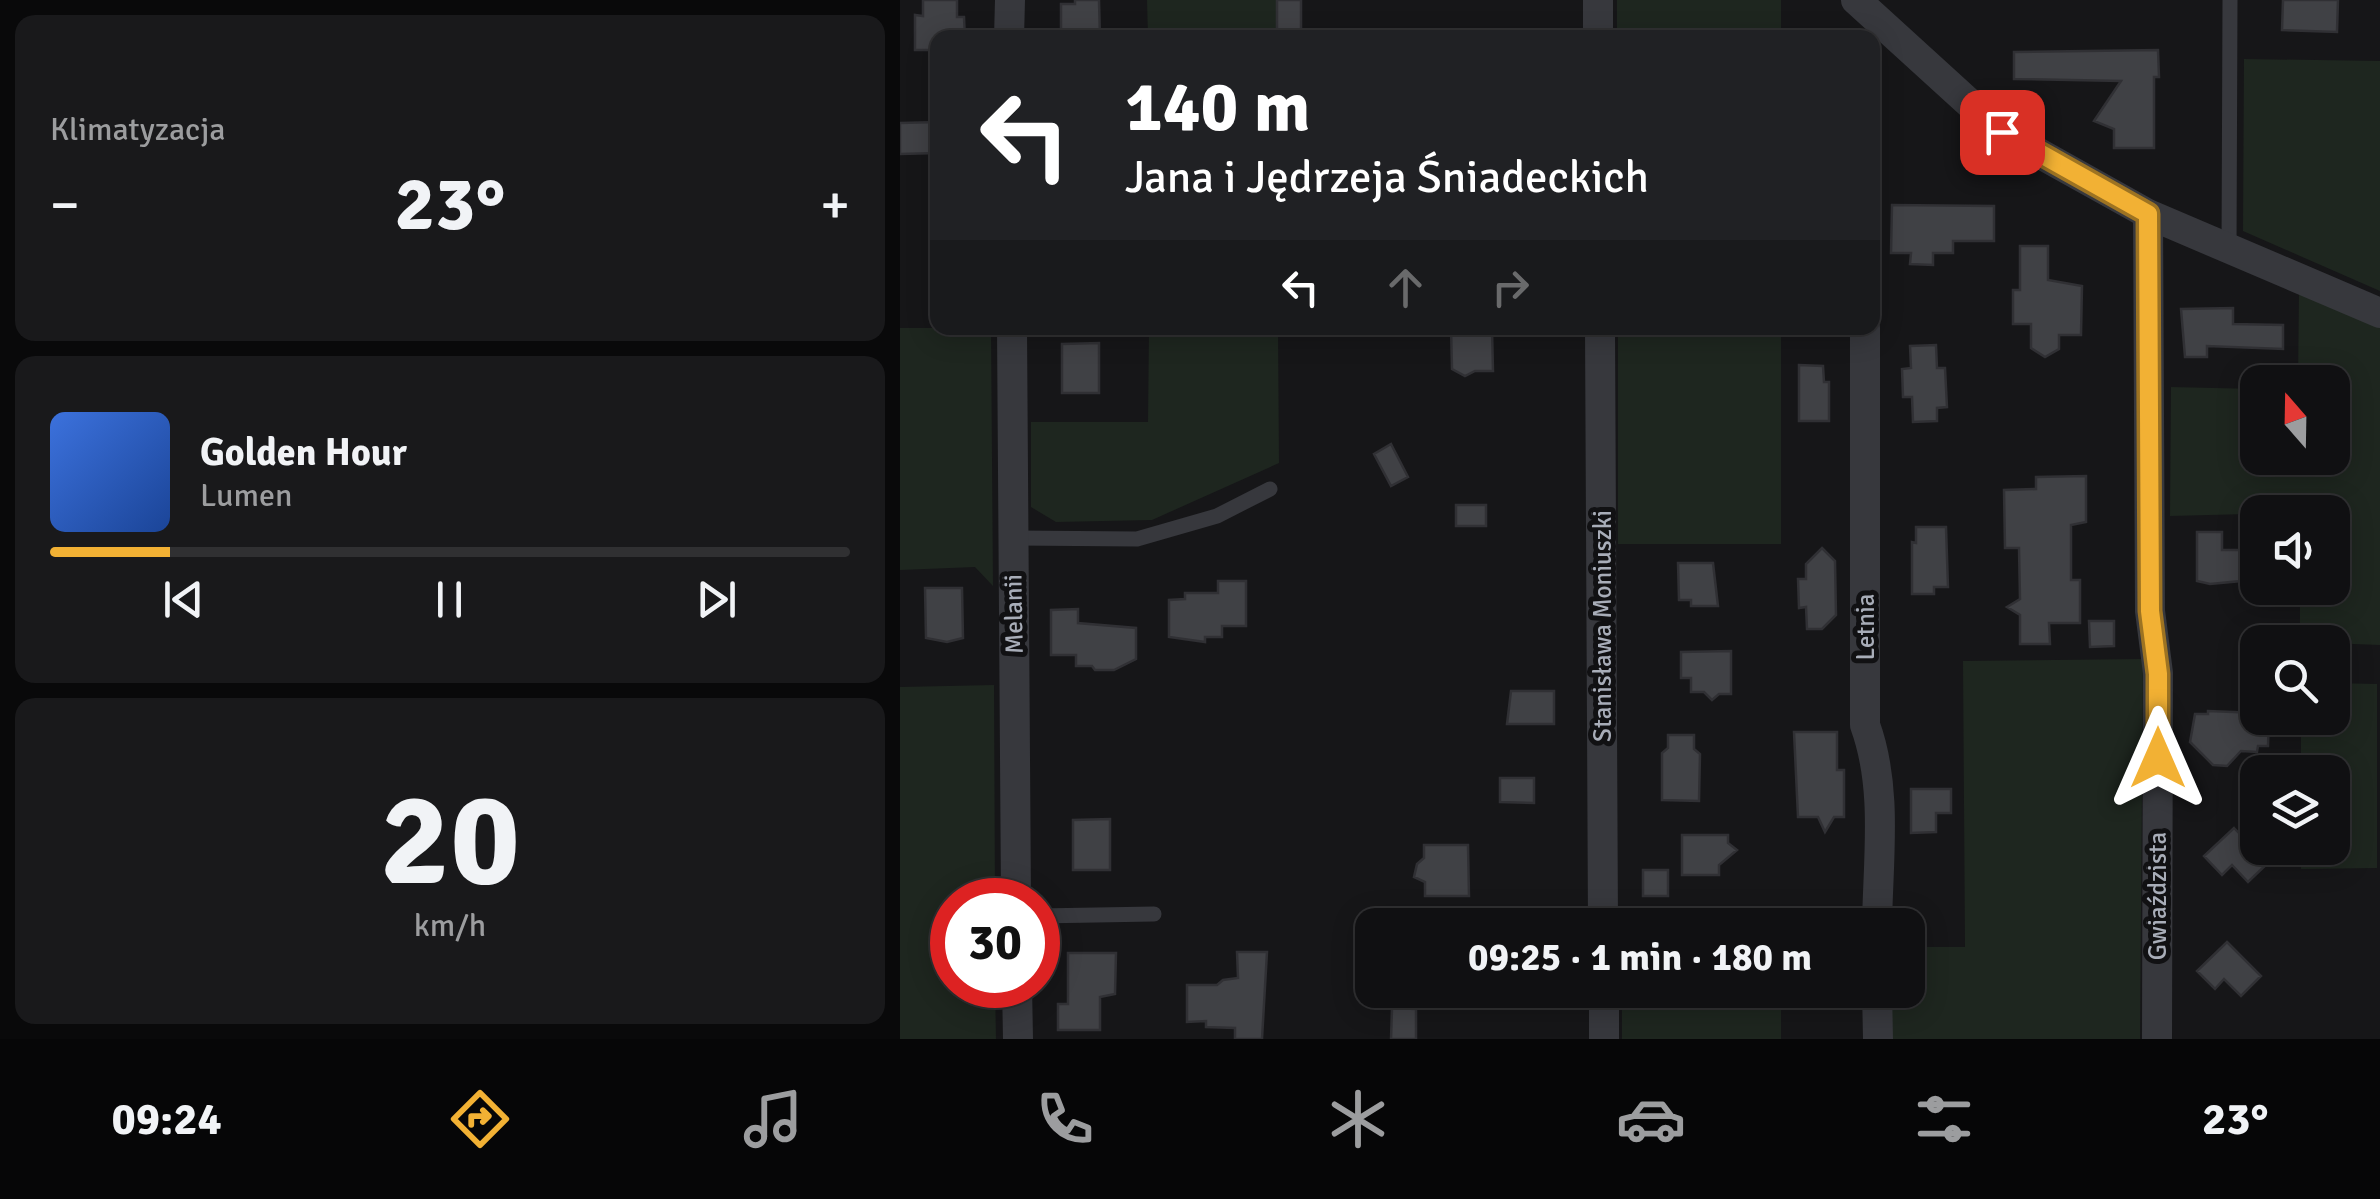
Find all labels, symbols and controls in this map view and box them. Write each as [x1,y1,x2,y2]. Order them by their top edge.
text: 140 m [1125,64,1310,150]
icon: left [960,70,1090,200]
pin [1960,90,2045,175]
icon: arrive [1975,105,2030,160]
text: Klimatyzacja [50,110,226,149]
text: Jana i Jędrzeja Śniadeckich [1125,150,1649,205]
text: 23° [395,158,506,251]
text: − [50,171,80,239]
text: + [820,171,850,239]
icon: left [1273,260,1328,315]
icon: ahead [1378,260,1433,315]
icon: right [1483,260,1538,315]
north arrow [2240,365,2350,475]
map controls [2240,365,2350,865]
text: Golden Hour [200,429,407,476]
text: Lumen [200,476,292,515]
button: sound [2240,495,2350,605]
street label: Stanisława Moniuszki [1587,510,1618,742]
icon: previous [156,572,211,627]
icon: pause [422,572,477,627]
icon: next [689,572,744,627]
street label: Melanii [997,574,1030,654]
street label: Letnia [1850,594,1881,660]
button: search [2240,625,2350,735]
position arrow [2106,706,2210,810]
button: layers [2240,755,2350,865]
text: 20 [380,761,520,921]
street label: Gwiaździsta [2142,832,2173,960]
speed limit sign: 30 [930,878,1060,1008]
text: km/h [414,906,486,945]
text: 09:25 · 1 min · 180 m [1468,934,1812,981]
icon: directions [445,1084,515,1154]
icon: music [738,1084,808,1154]
icon: phone [1030,1084,1100,1154]
icon: climate [1323,1084,1393,1154]
icon: car [1616,1084,1686,1154]
icon: filters [1909,1084,1979,1154]
text: 09:24 [111,1092,222,1147]
text: 23° [2202,1092,2269,1147]

